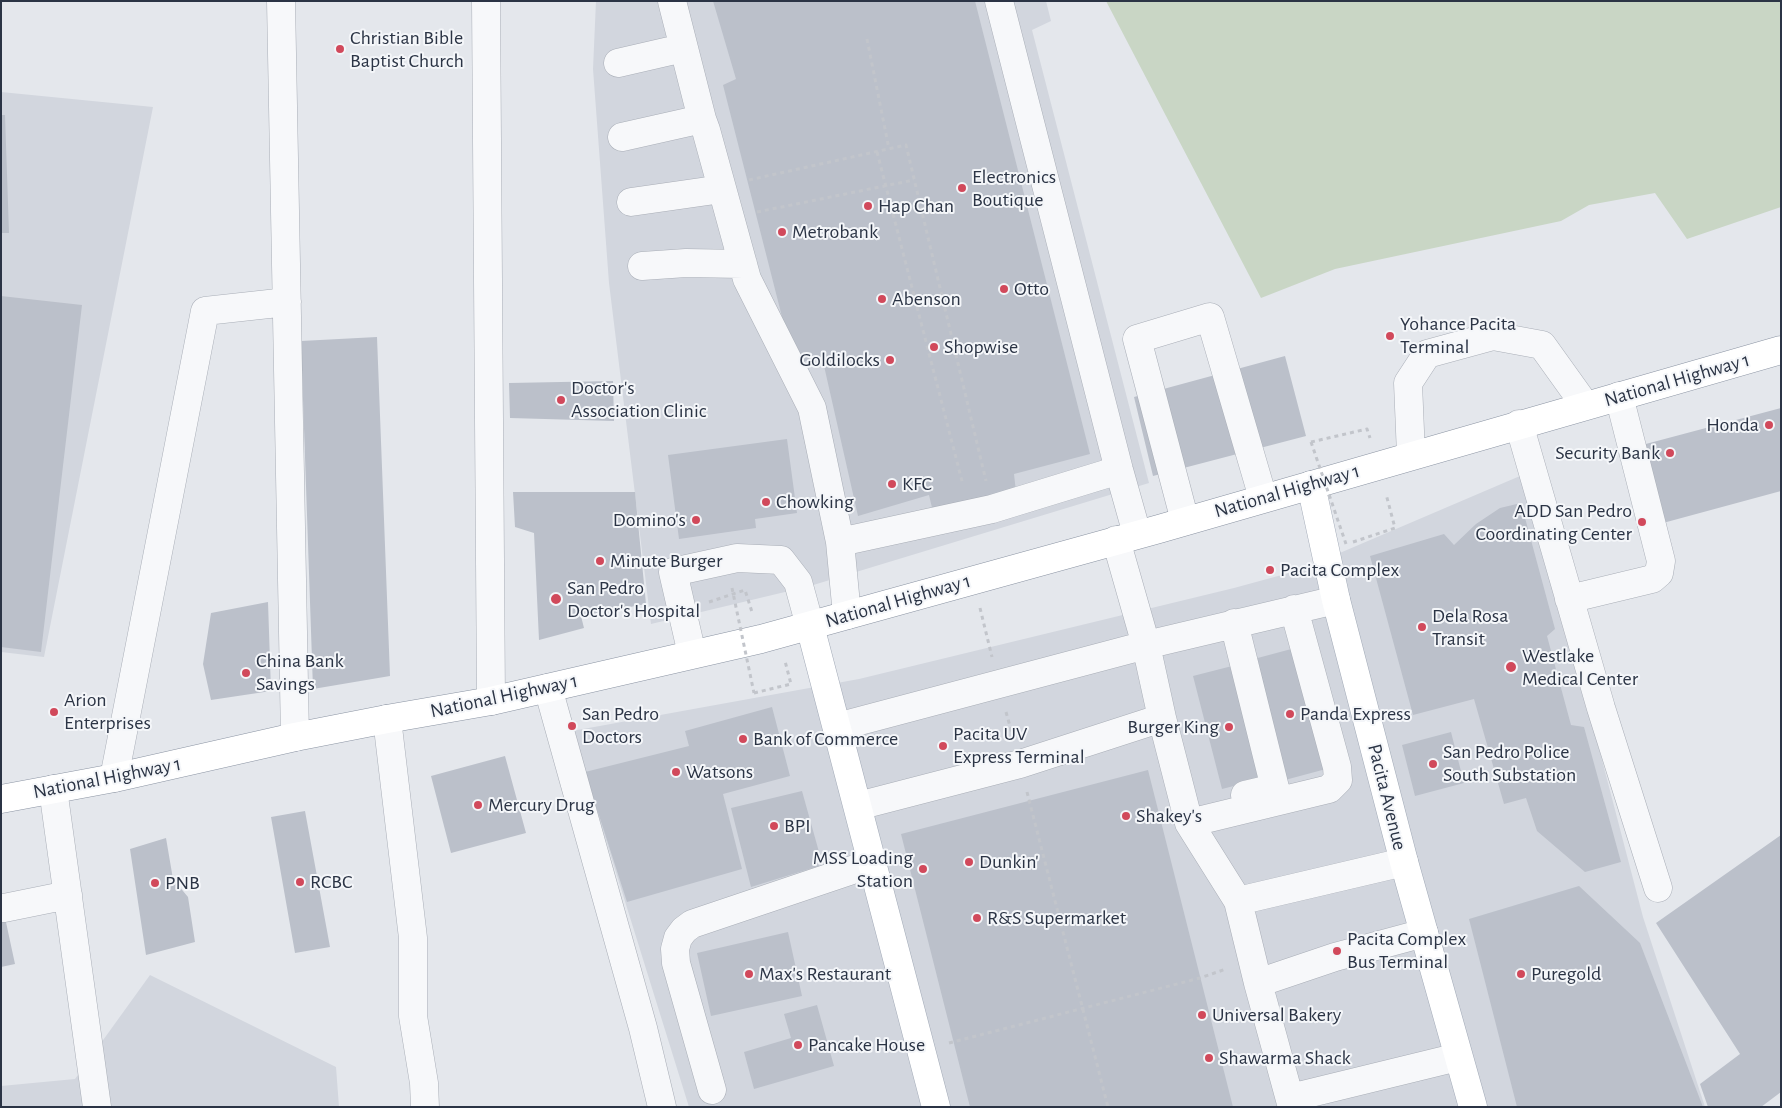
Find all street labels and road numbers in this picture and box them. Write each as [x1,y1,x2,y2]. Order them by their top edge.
street label: National Highway 1 [1601,348,1753,412]
street label: National Highway 1 [1211,459,1363,523]
street label: National Highway 1 [822,569,974,633]
street label: National Highway 1 [428,669,580,723]
street label: Pacita Avenue [1362,741,1412,853]
street label: National Highway 1 [31,752,183,804]

